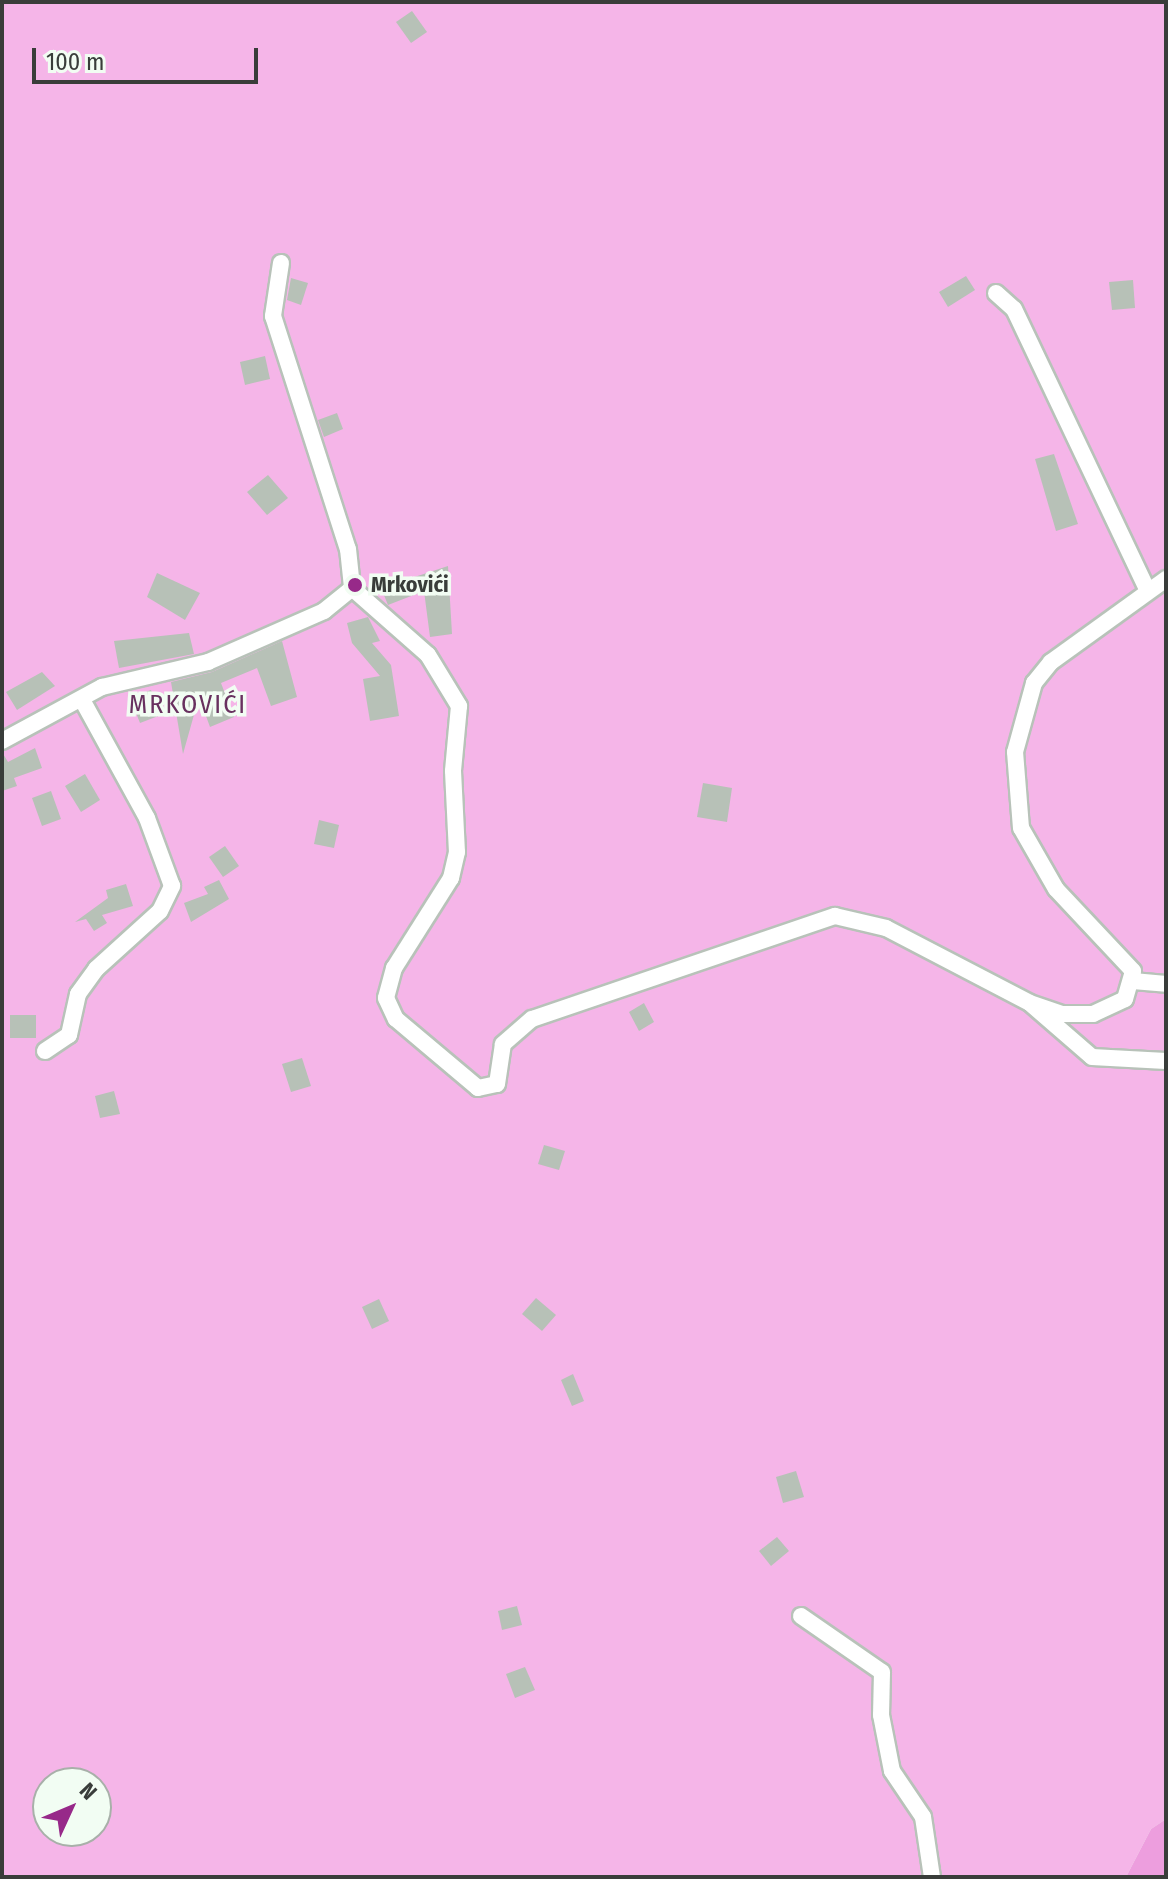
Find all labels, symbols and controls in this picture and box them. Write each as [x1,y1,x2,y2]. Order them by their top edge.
scale bar [36,32,262,82]
text: 100 m [46,48,104,76]
place label: Mrkovići [371,572,449,598]
marker: Mrkovići [346,576,364,594]
district label: MRKOVIĆI [129,689,247,721]
north arrow [32,1767,112,1847]
text: N [74,1777,102,1805]

